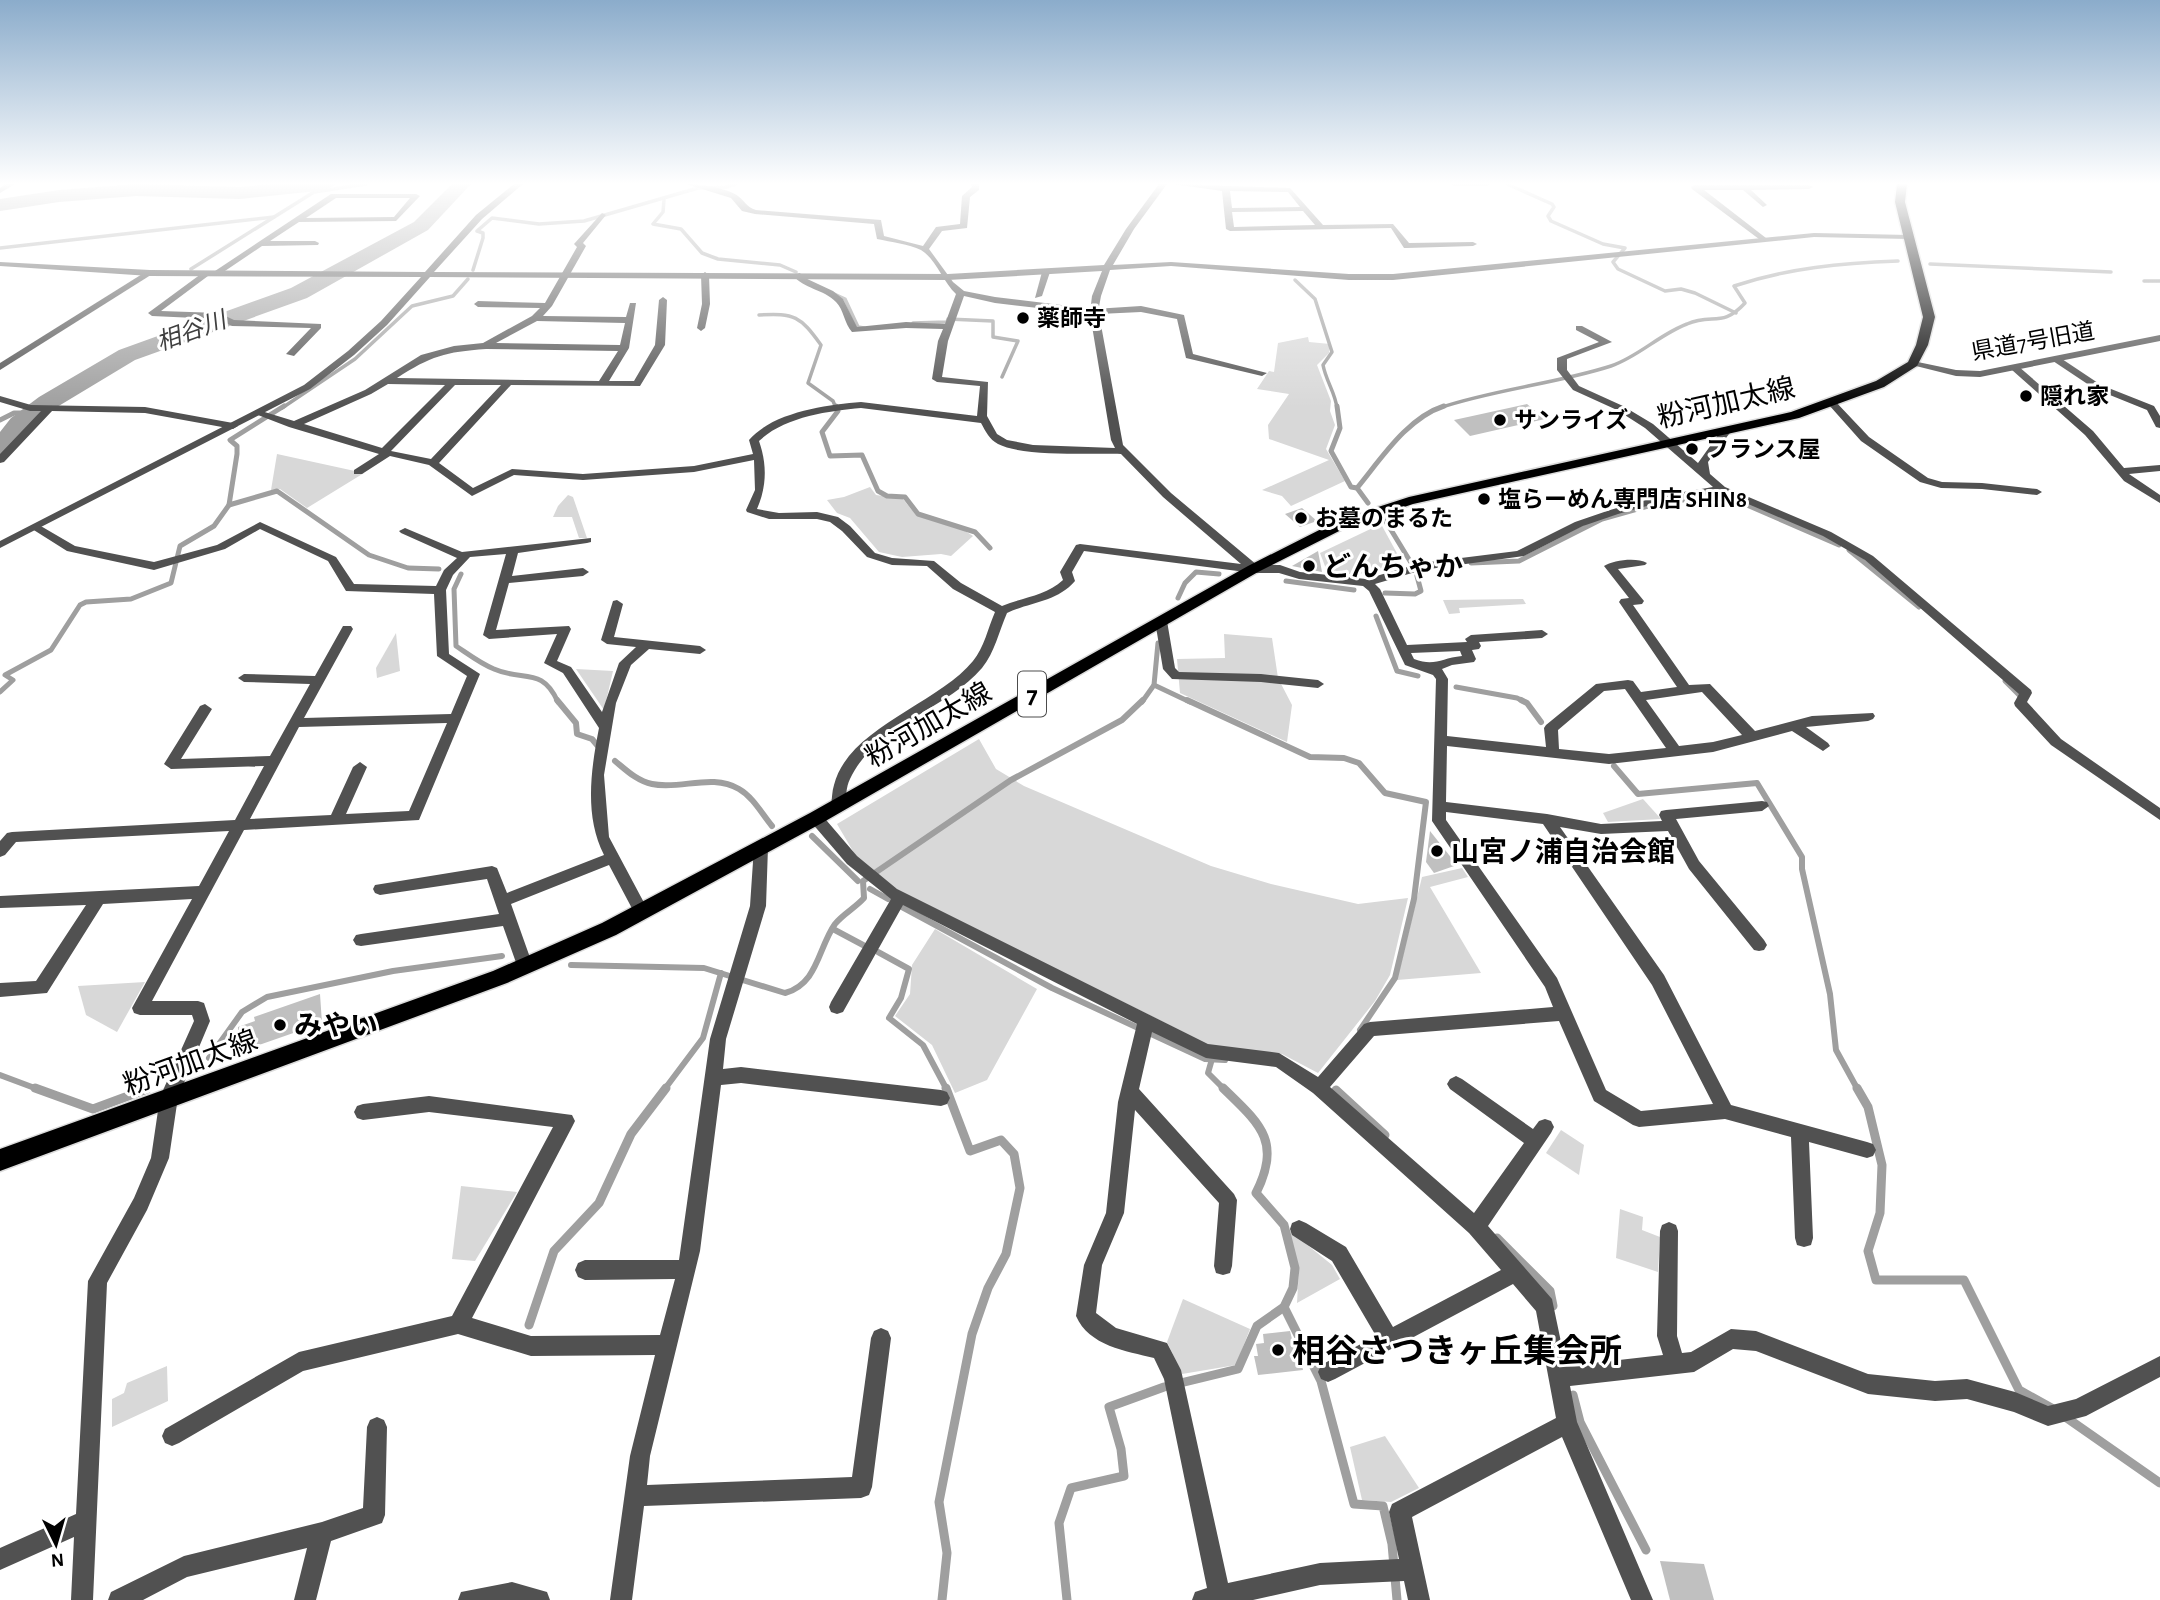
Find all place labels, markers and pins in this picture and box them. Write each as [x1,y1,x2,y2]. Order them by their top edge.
place label: 薬師寺 [1037,306,1106,331]
marker: 薬師寺 [1015,310,1031,326]
place label: 隠れ家 [2040,384,2109,409]
marker: 隠れ家 [2018,388,2034,404]
place label: サンライズ [1514,408,1628,433]
marker: サンライズ [1492,412,1508,428]
place label: フランス屋 [1706,438,1821,462]
marker: フランス屋 [1684,441,1700,457]
place label: 塩らーめん専門店 SHIN8 [1498,487,1747,512]
marker: 塩らーめん専門店 SHIN8 [1476,491,1492,507]
place label: お墓のまるた [1315,506,1453,531]
marker: お墓のまるた [1293,510,1309,526]
place label: どんちゃか [1323,552,1463,582]
marker: どんちゃか [1301,558,1317,574]
place label: 山宮ノ浦自治会館 [1451,837,1675,867]
marker: 山宮ノ浦自治会館 [1429,843,1445,859]
place label: みやい [294,1011,378,1041]
marker: みやい [272,1017,288,1033]
place label: 相谷さつきヶ丘集会所 [1292,1333,1622,1369]
marker: 相谷さつきヶ丘集会所 [1270,1342,1286,1358]

